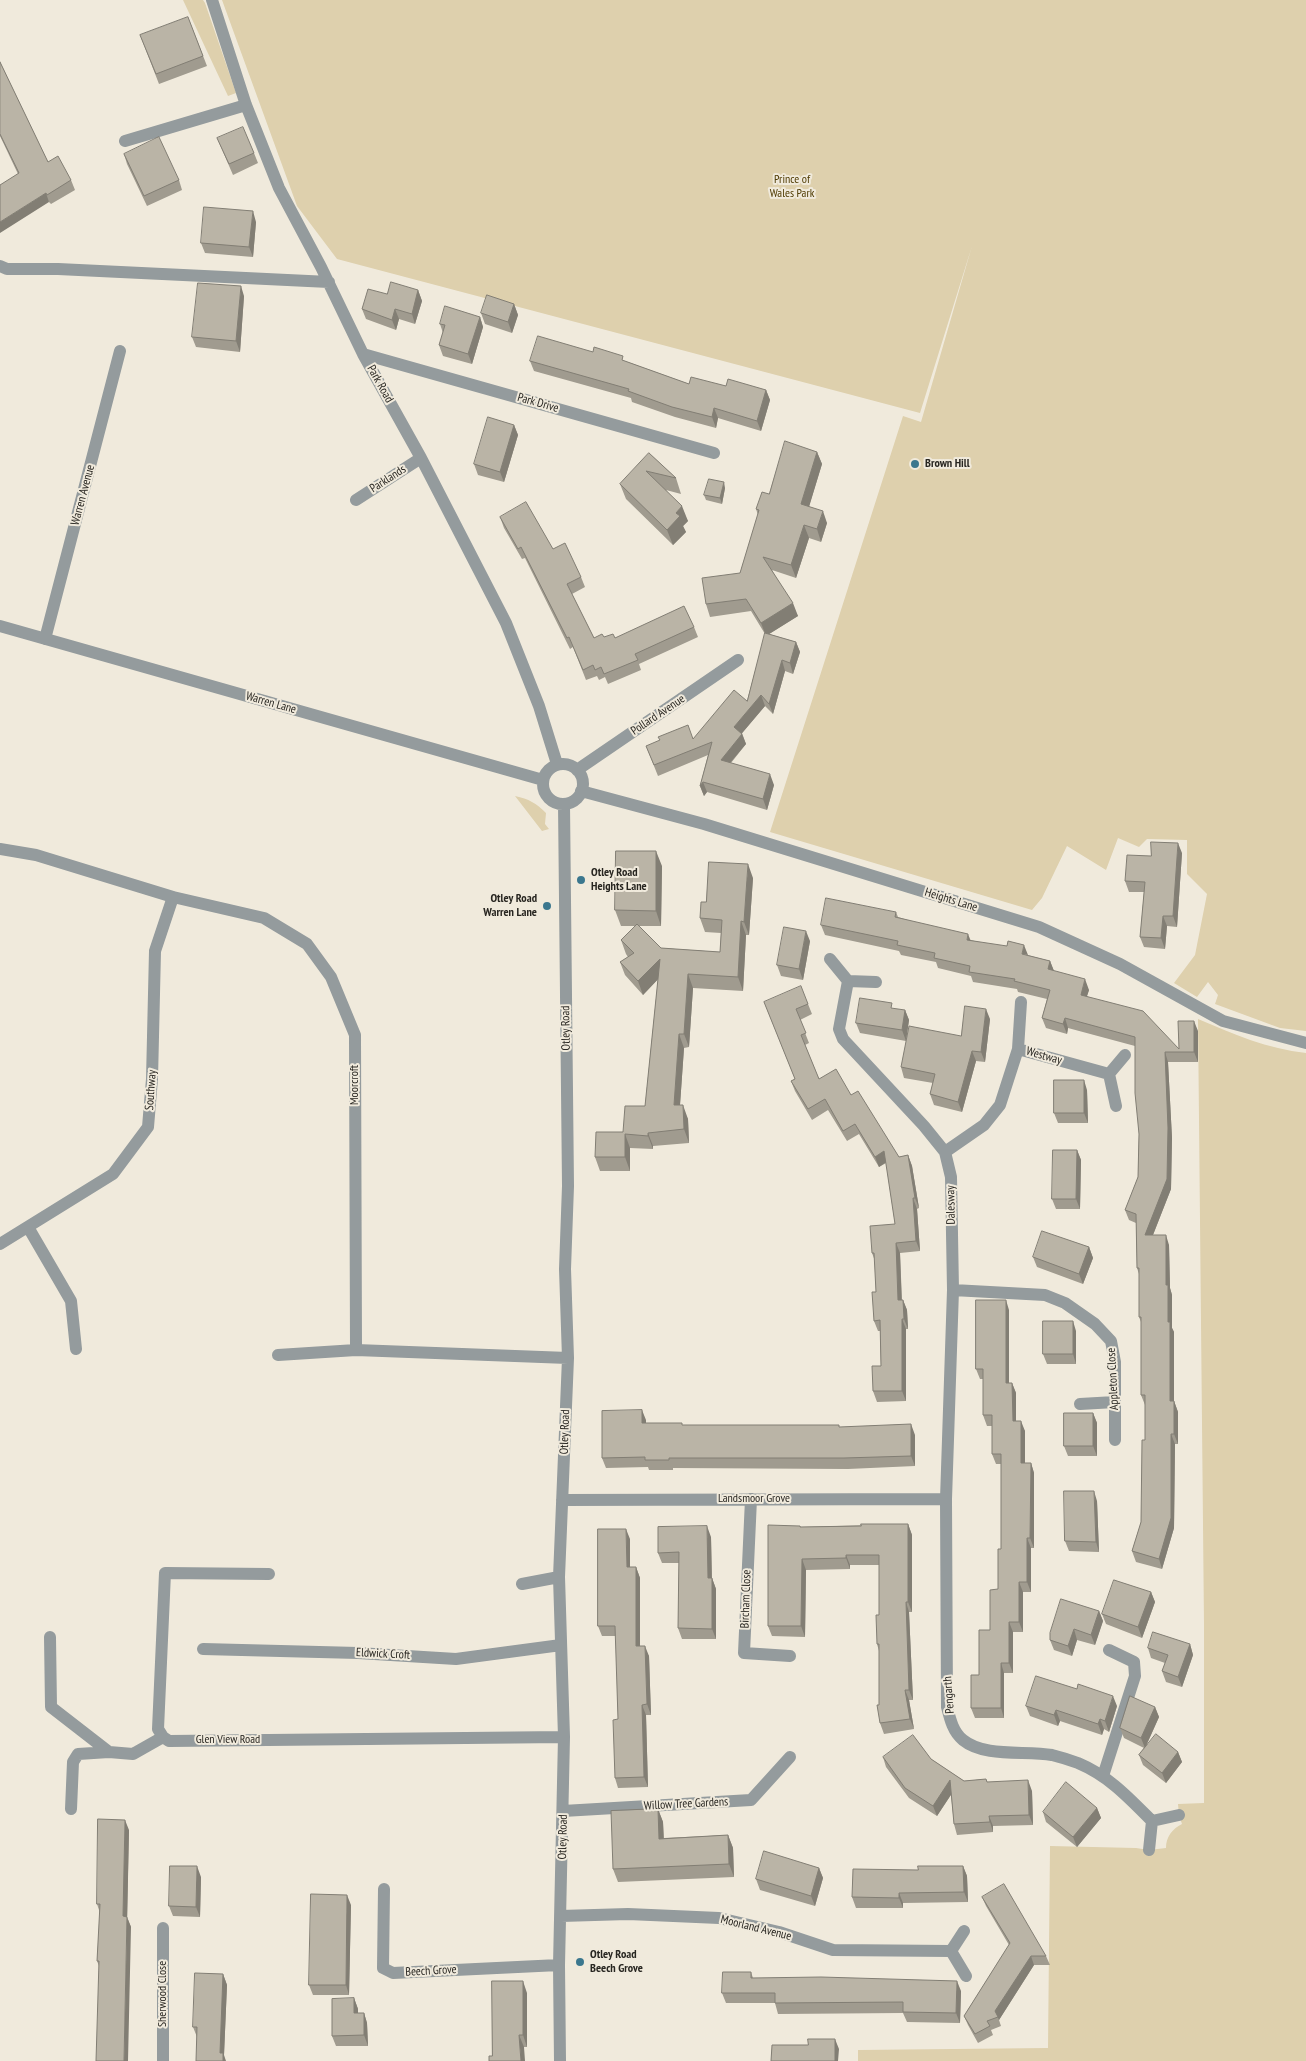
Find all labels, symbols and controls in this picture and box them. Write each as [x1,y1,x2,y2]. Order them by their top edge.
park label: Prince of Wales Park [770,173,814,201]
street label: Park Road [364,363,396,405]
street label: Park Drive [516,390,560,416]
place label: Brown Hill [925,457,970,471]
marker: Brown Hill [909,458,921,470]
street label: Parklands [367,462,409,496]
street label: Warren Avenue [68,463,98,527]
street label: Warren Lane [244,689,298,717]
street label: Pollard Avenue [628,692,688,738]
place label: Otley Road Heights Lane [591,866,647,894]
marker: Otley Road Heights Lane [575,874,587,886]
street label: Heights Lane [923,885,979,915]
place label: Otley Road Warren Lane [483,892,537,920]
marker: Otley Road Warren Lane [541,900,553,912]
street label: Otley Road [558,1005,574,1051]
street label: Westway [1025,1044,1063,1068]
street label: Moorcroft [348,1065,362,1105]
street label: Southway [142,1069,160,1111]
street label: Dalesway [943,1185,959,1225]
street label: Appleton Close [1104,1347,1122,1411]
street label: Otley Road [557,1409,573,1455]
street label: Landsmoor Grove [718,1492,790,1506]
street label: Bircham Close [738,1569,754,1629]
street label: Eldwick Croft [356,1645,410,1663]
street label: Pengarth [941,1676,957,1714]
street label: Glen View Road [196,1733,260,1747]
street label: Willow Tree Gardens [643,1795,729,1813]
street label: Otley Road [555,1814,571,1860]
street label: Moorland Avenue [719,1912,793,1944]
place label: Otley Road Beech Grove [590,1948,643,1976]
marker: Otley Road Beech Grove [574,1956,586,1968]
street label: Sherwood Close [156,1961,170,2027]
street label: Beech Grove [405,1962,457,1980]

